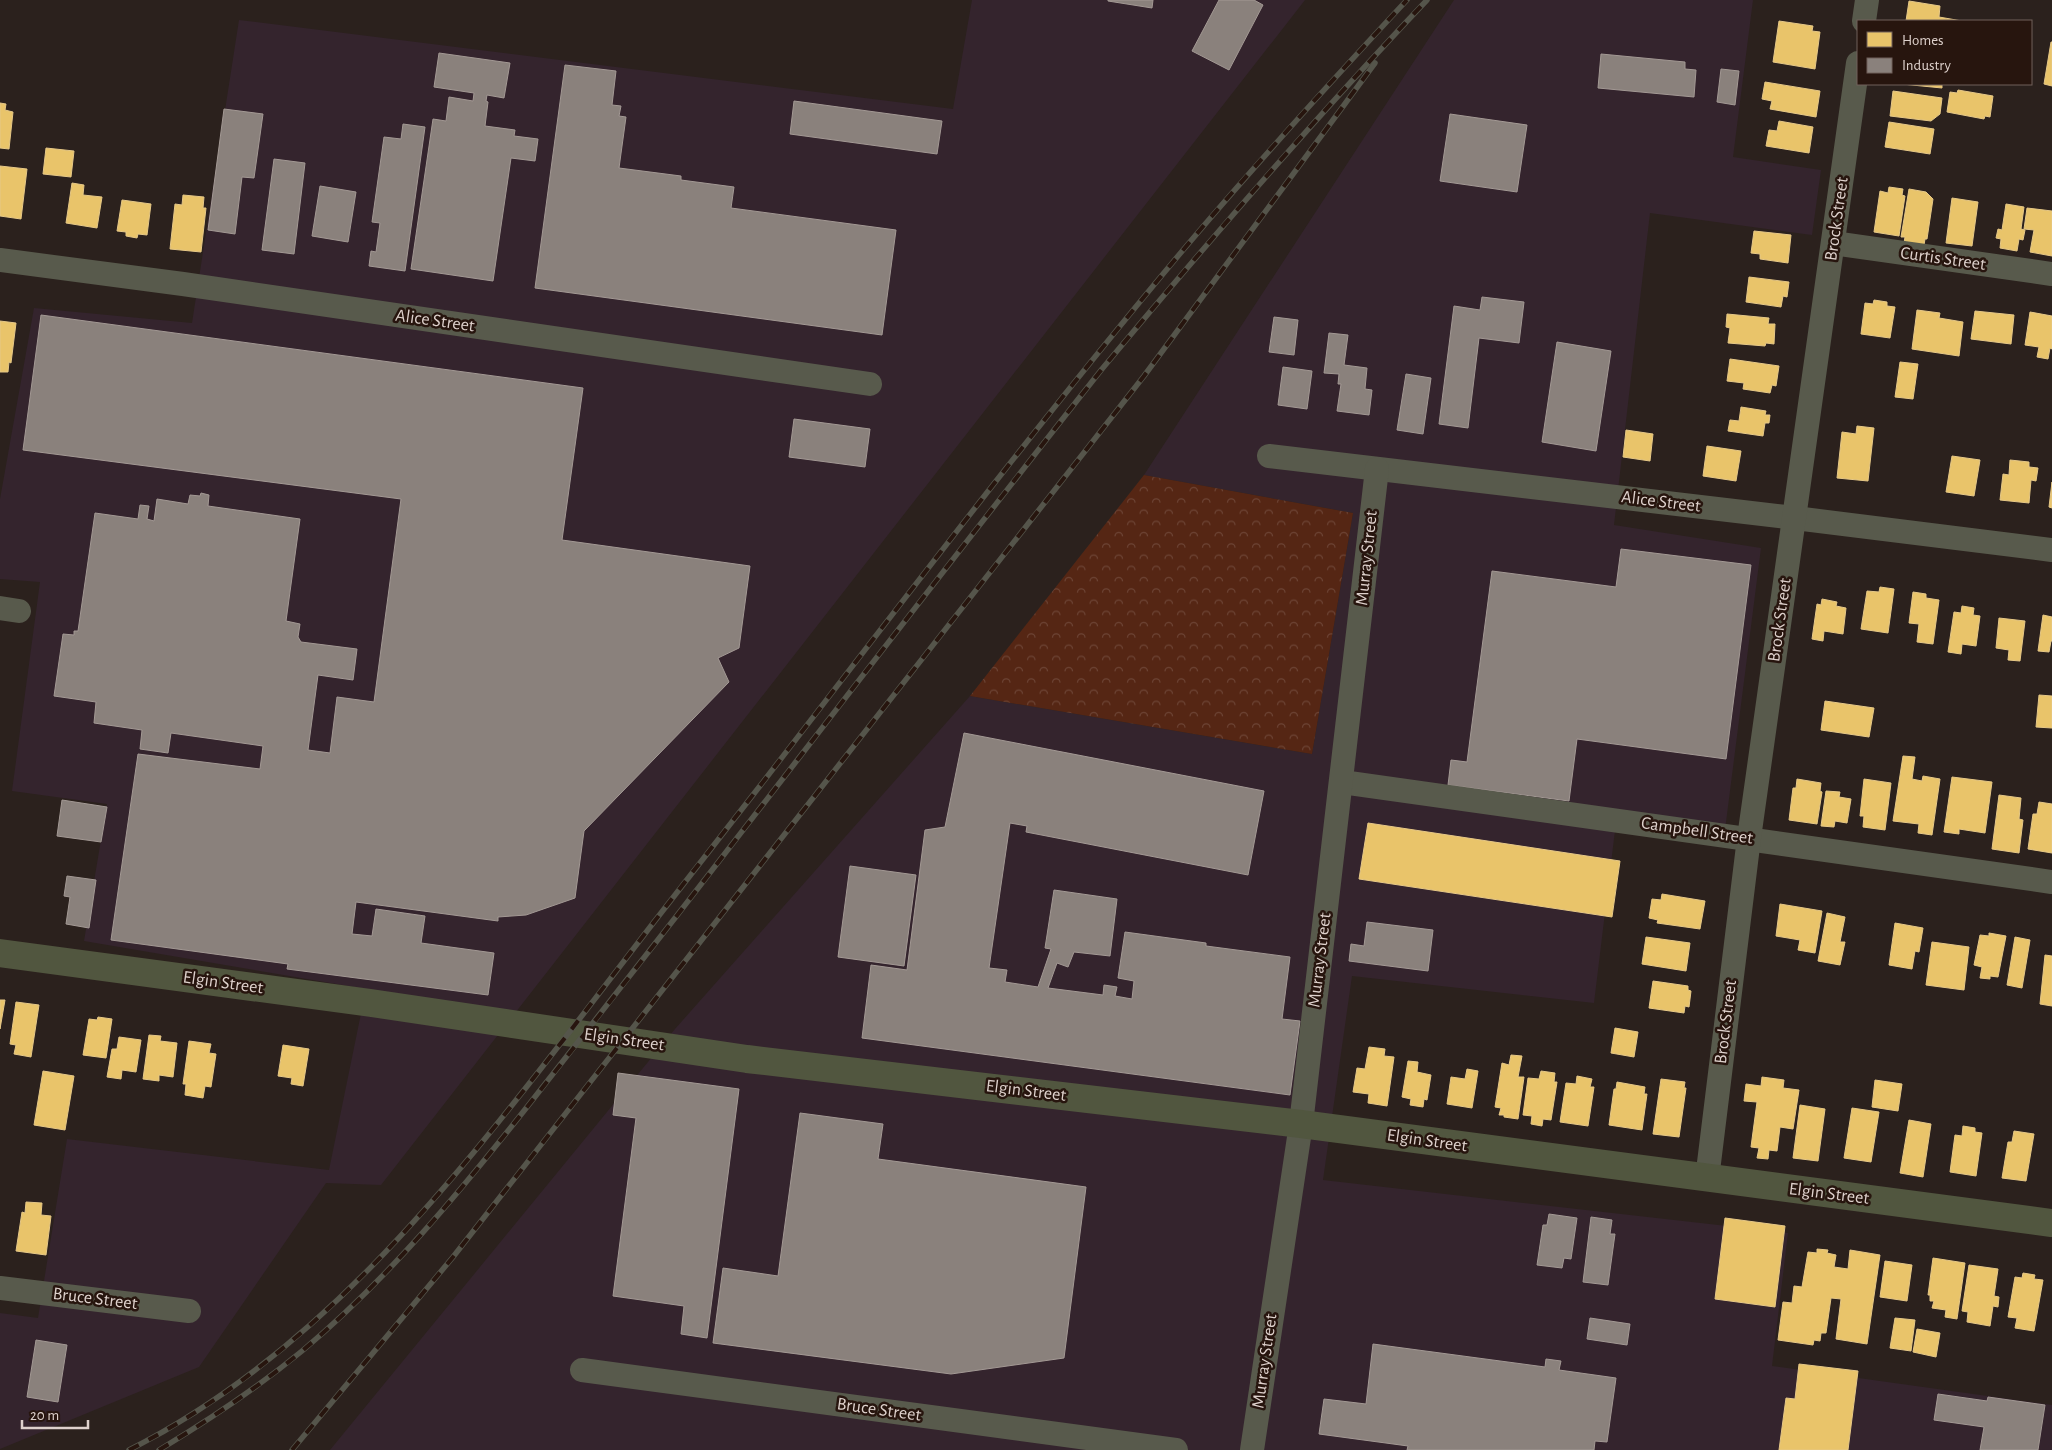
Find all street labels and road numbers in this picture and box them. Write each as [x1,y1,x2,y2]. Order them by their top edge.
street label: Brock Street [1822,176,1852,262]
street label: Curtis Street [1899,244,1987,274]
street label: Alice Street [394,307,476,335]
street label: Alice Street [1620,488,1702,516]
street label: Murray Street [1353,509,1381,606]
street label: Brock Street [1765,577,1795,663]
street label: Campbell Street [1640,814,1754,848]
street label: Murray Street [1305,911,1335,1008]
street label: Elgin Street [182,968,265,998]
street label: Brock Street [1712,979,1740,1065]
street label: Elgin Street [583,1025,666,1055]
street label: Elgin Street [985,1077,1067,1105]
street label: Elgin Street [1386,1126,1469,1156]
street label: Elgin Street [1788,1180,1870,1208]
street label: Bruce Street [52,1285,139,1313]
street label: Murray Street [1249,1312,1281,1409]
street label: Bruce Street [836,1395,923,1425]

